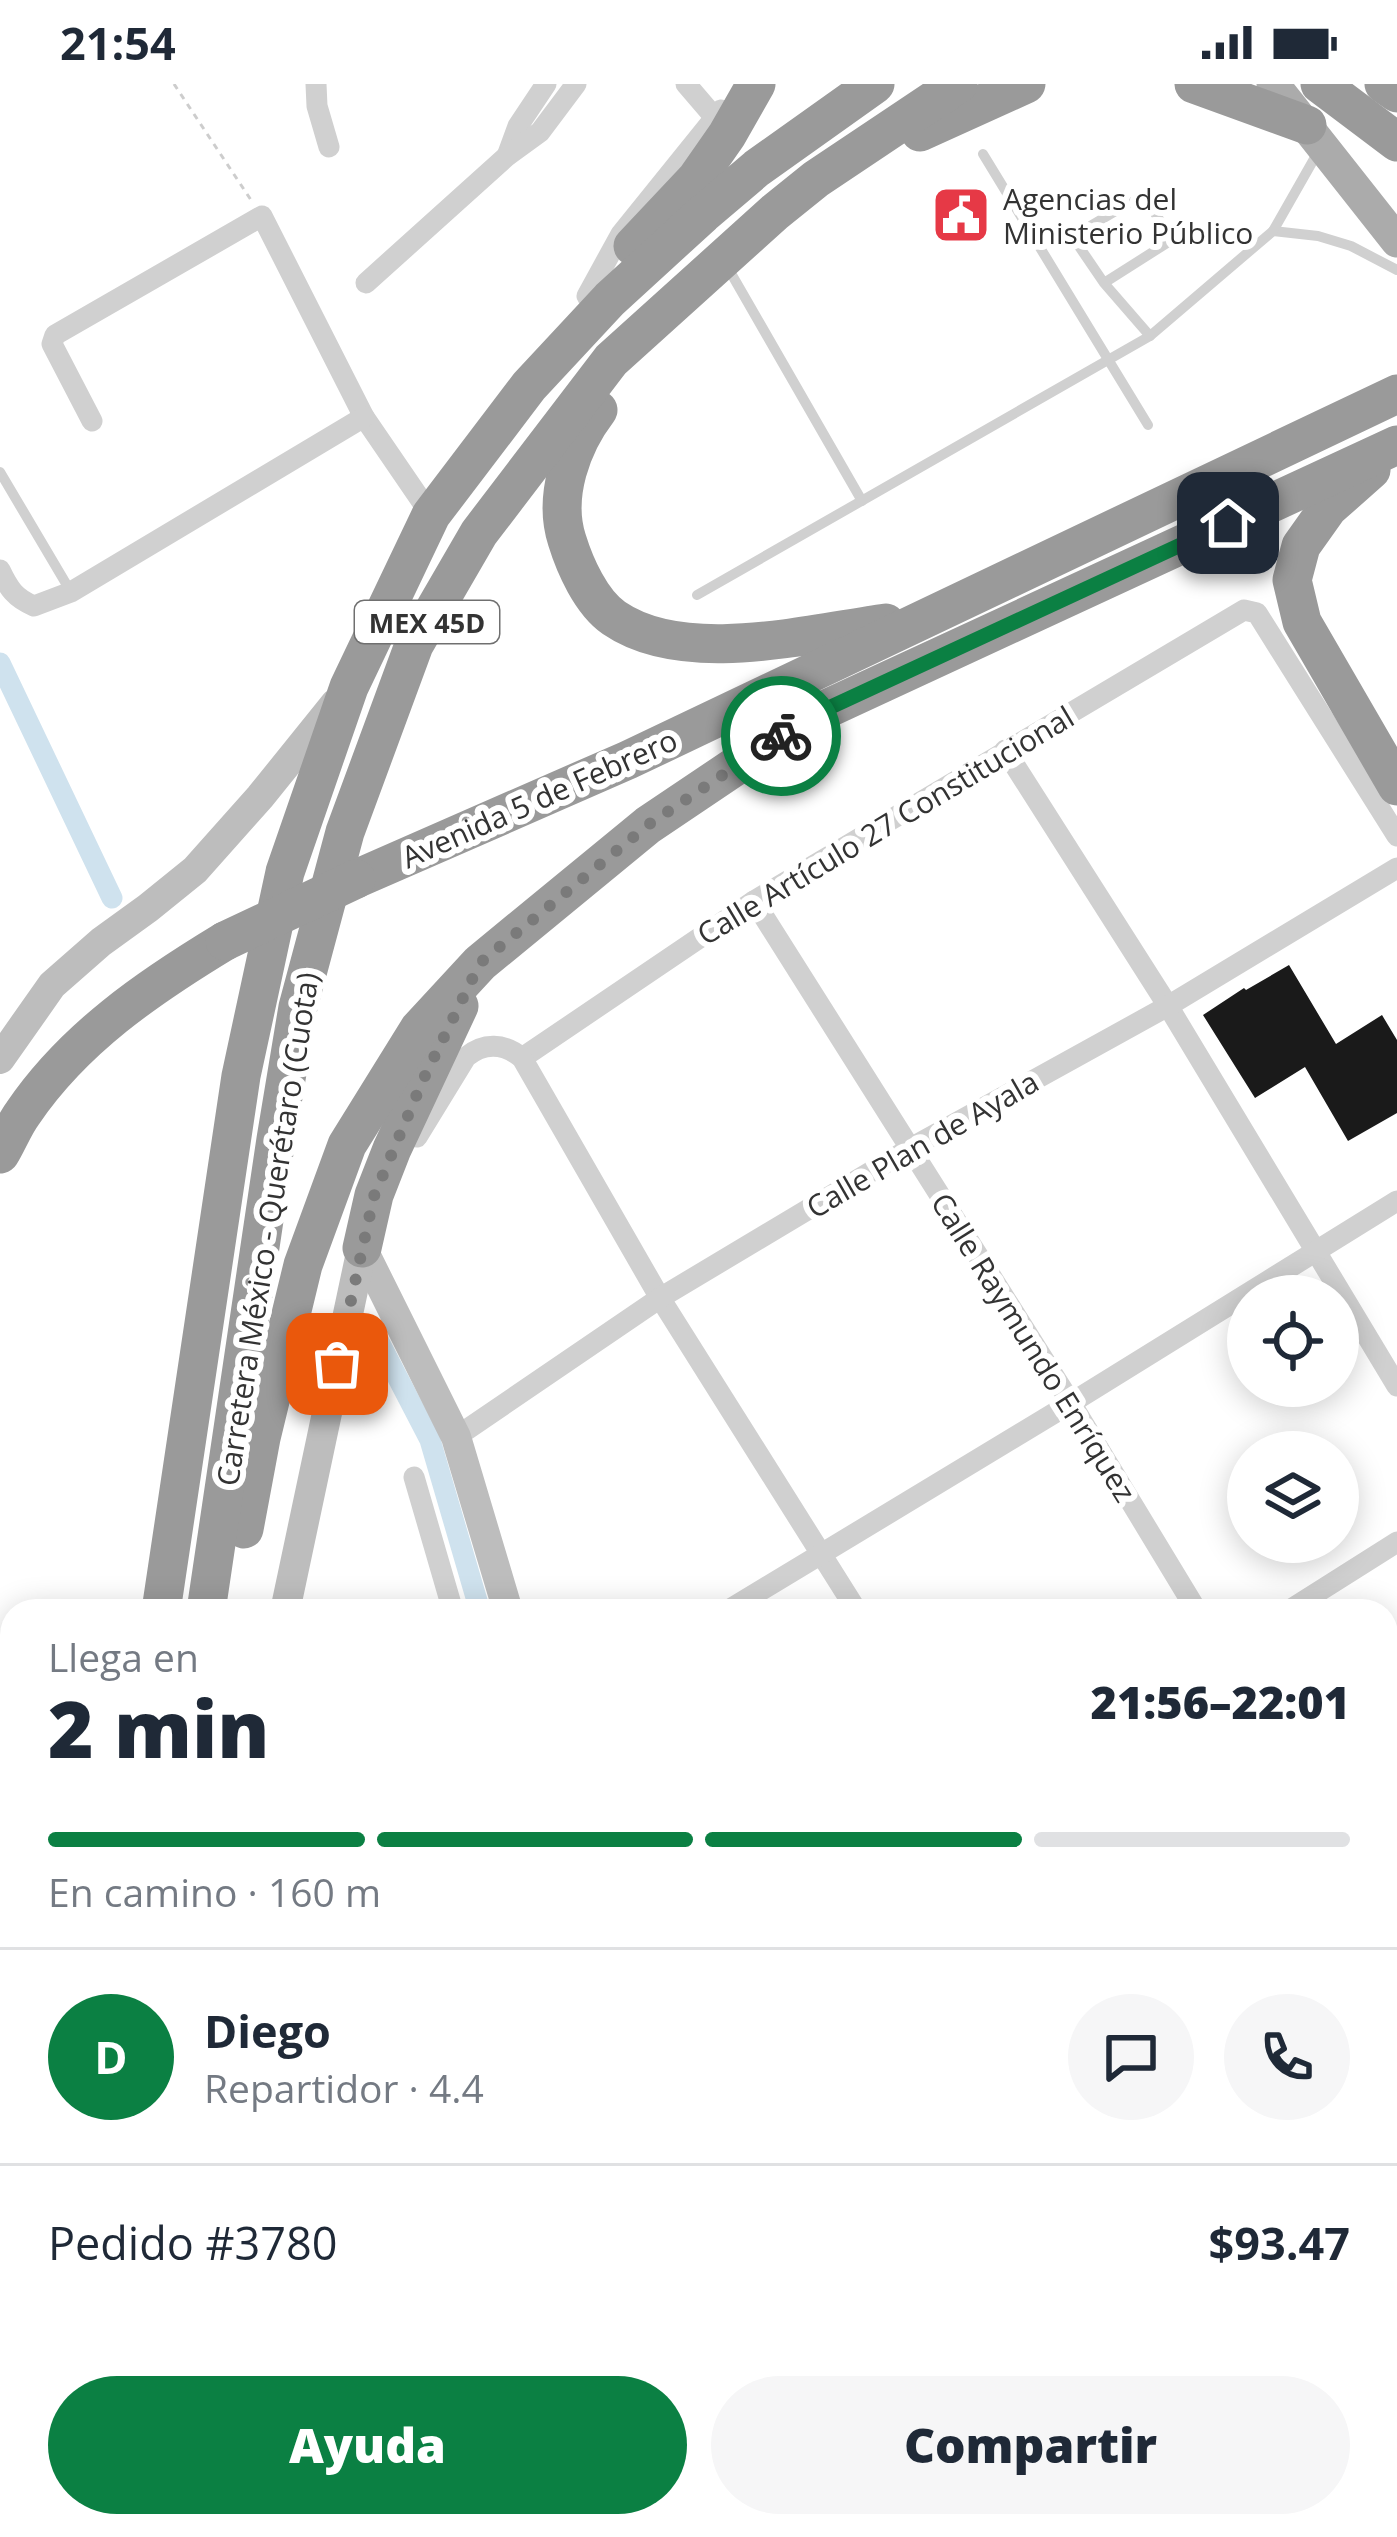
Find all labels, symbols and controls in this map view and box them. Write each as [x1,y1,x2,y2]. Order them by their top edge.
text: 21:54 [60,12,176,73]
place label: Agencias del Ministerio Público [1003,178,1253,253]
public building icon: Agencias del Ministerio Público [930,184,992,246]
pin [1177,472,1279,574]
icon: home [1195,490,1261,556]
road number: MEX 45D [355,601,499,643]
courier [721,676,841,796]
street label: Calle Artículo 27 Constitucional [689,696,1081,954]
icon: bike [748,703,814,769]
street label: Avenida 5 de Febrero [395,719,683,877]
street label: Carretera México - Querétaro (Cuota) [206,969,328,1489]
street label: Calle Plan de Ayala [798,1061,1046,1227]
street label: Calle Raymundo Enríquez [922,1185,1146,1509]
map controls [1227,1275,1359,1563]
button: locate [1227,1275,1359,1407]
pin [286,1313,388,1415]
icon: bag [304,1331,370,1397]
button: layers [1227,1431,1359,1563]
text: Llega en [48,1630,199,1683]
text: 21:56–22:01 [1091,1671,1350,1732]
text: 2 min [48,1675,270,1781]
text: En camino · 160 m [48,1865,381,1918]
button: chat [1068,1994,1194,2120]
button: phone [1224,1994,1350,2120]
text: Diego [204,2000,331,2061]
text: D [94,2026,128,2087]
text: Repartidor · 4.4 [204,2061,484,2114]
text: Pedido #3780 [48,2212,338,2273]
text: $93.47 [1209,2212,1350,2273]
button: Ayuda [48,2376,687,2514]
button: Compartir [711,2376,1350,2514]

